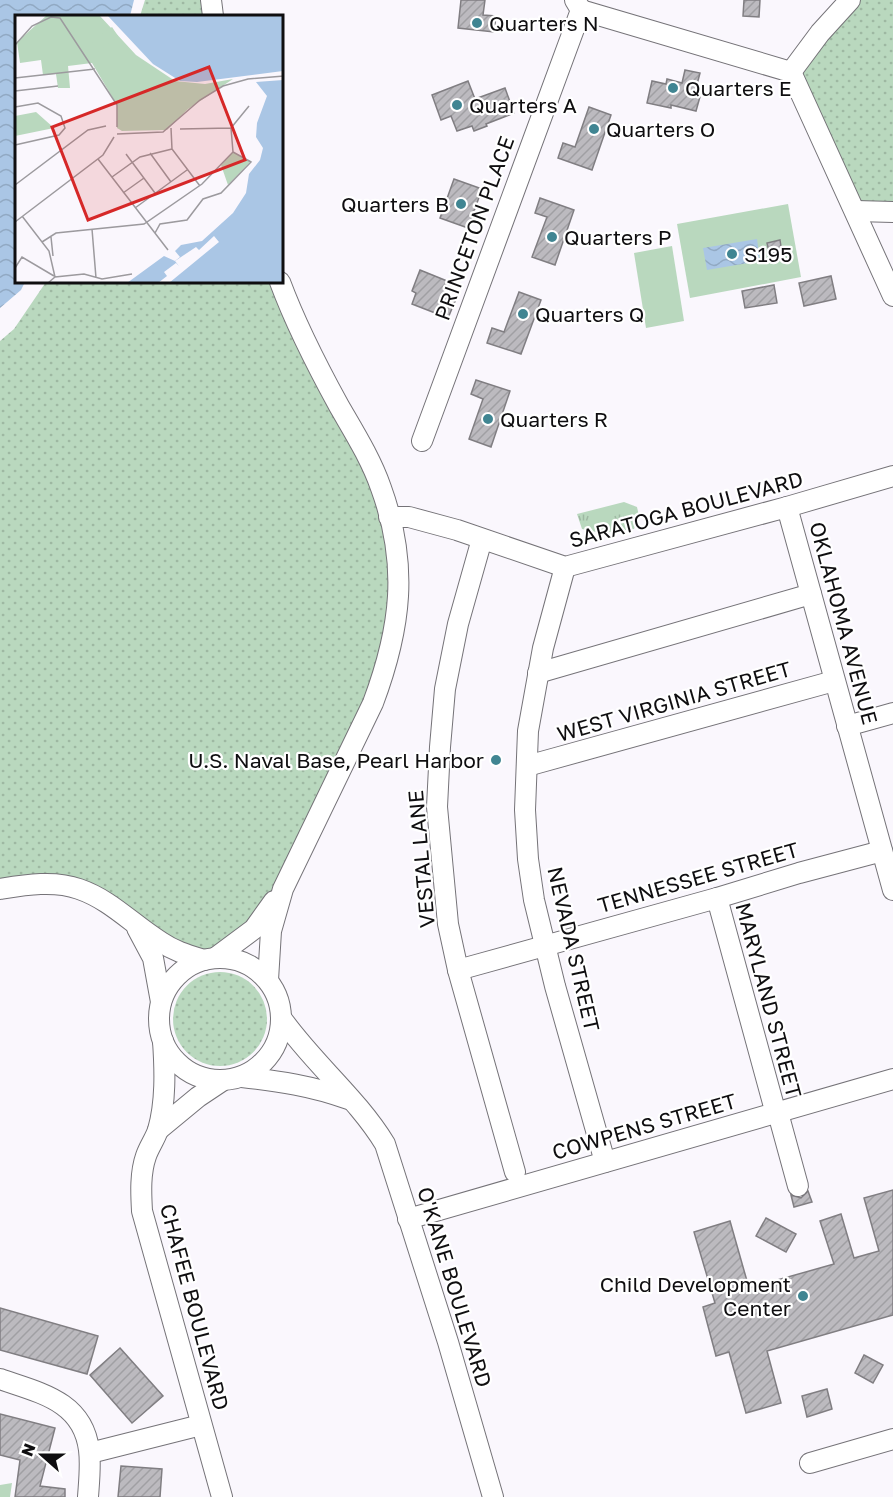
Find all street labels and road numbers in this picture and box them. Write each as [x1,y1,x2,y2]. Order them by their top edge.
street label: PRINCETON PLACE [429,132,519,324]
street label: SARATOGA BOULEVARD [566,465,806,553]
street label: OKLAHOMA AVENUE [804,519,884,727]
street label: WEST VIRGINIA STREET [554,655,794,747]
street label: VESTAL LANE [402,789,440,929]
street label: TENNESSEE STREET [595,836,801,918]
street label: NEVADA STREET [542,864,606,1034]
street label: MARYLAND STREET [730,899,808,1101]
street label: COWPENS STREET [549,1087,739,1165]
street label: O'KANE BOULEVARD [412,1184,498,1390]
street label: CHAFEE BOULEVARD [155,1201,235,1413]

